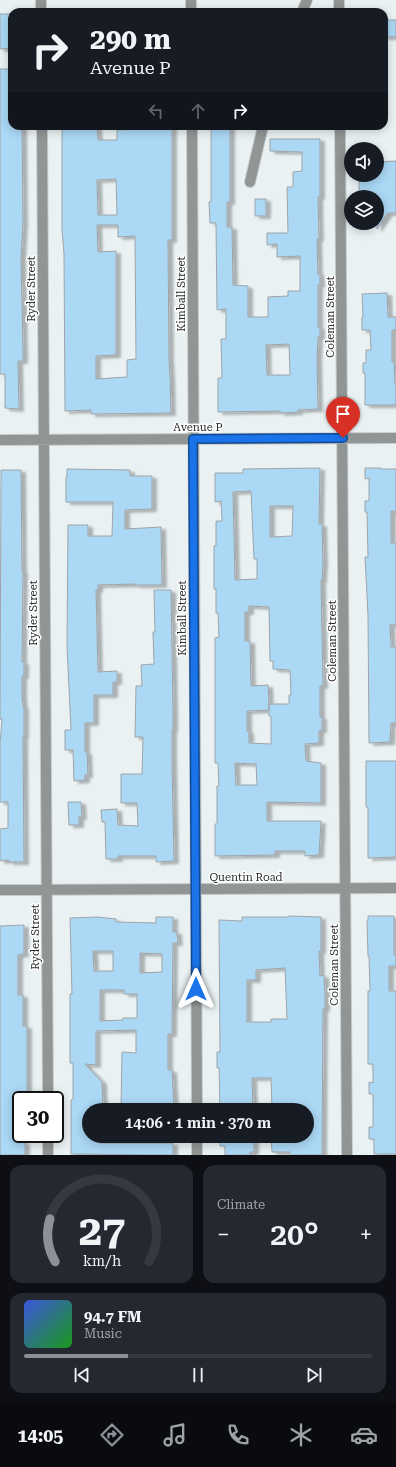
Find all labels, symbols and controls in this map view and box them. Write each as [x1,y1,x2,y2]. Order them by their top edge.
text: 290 m [90,23,171,56]
icon: right [24,24,76,76]
text: Avenue P [90,57,171,78]
icon: left [145,100,167,122]
icon: ahead [187,100,209,122]
icon: right [229,100,251,122]
map controls [344,142,384,230]
button: sound [344,142,384,182]
button: layers [344,190,384,230]
street label: Ryder Street [25,256,38,322]
street label: Kimball Street [175,256,188,332]
street label: Coleman Street [324,276,337,358]
pin [326,397,360,438]
icon: arrive [332,403,354,425]
street label: Avenue P [173,421,223,434]
street label: Ryder Street [27,580,40,646]
street label: Kimball Street [176,580,189,656]
street label: Coleman Street [326,600,339,682]
street label: Quentin Road [209,871,283,884]
street label: Ryder Street [29,904,42,970]
street label: Coleman Street [328,924,341,1006]
position arrow [175,968,217,1010]
speed limit sign: 30 [12,1091,64,1143]
text: 14:06 · 1 min · 370 m [125,1114,271,1132]
text: Climate [217,1197,265,1212]
text: 27 [78,1206,125,1255]
text: 20° [270,1217,319,1252]
text: − [217,1222,229,1247]
text: + [360,1222,372,1247]
text: km/h [82,1253,121,1269]
text: 94.7 FM [84,1308,141,1326]
text: Music [84,1326,122,1341]
icon: previous [71,1364,93,1386]
icon: pause [187,1364,209,1386]
icon: next [303,1364,325,1386]
icon: directions [98,1421,126,1449]
icon: music [161,1421,189,1449]
icon: phone [224,1421,252,1449]
icon: climate [287,1421,315,1449]
icon: car [350,1421,378,1449]
text: 14:05 [18,1425,63,1446]

